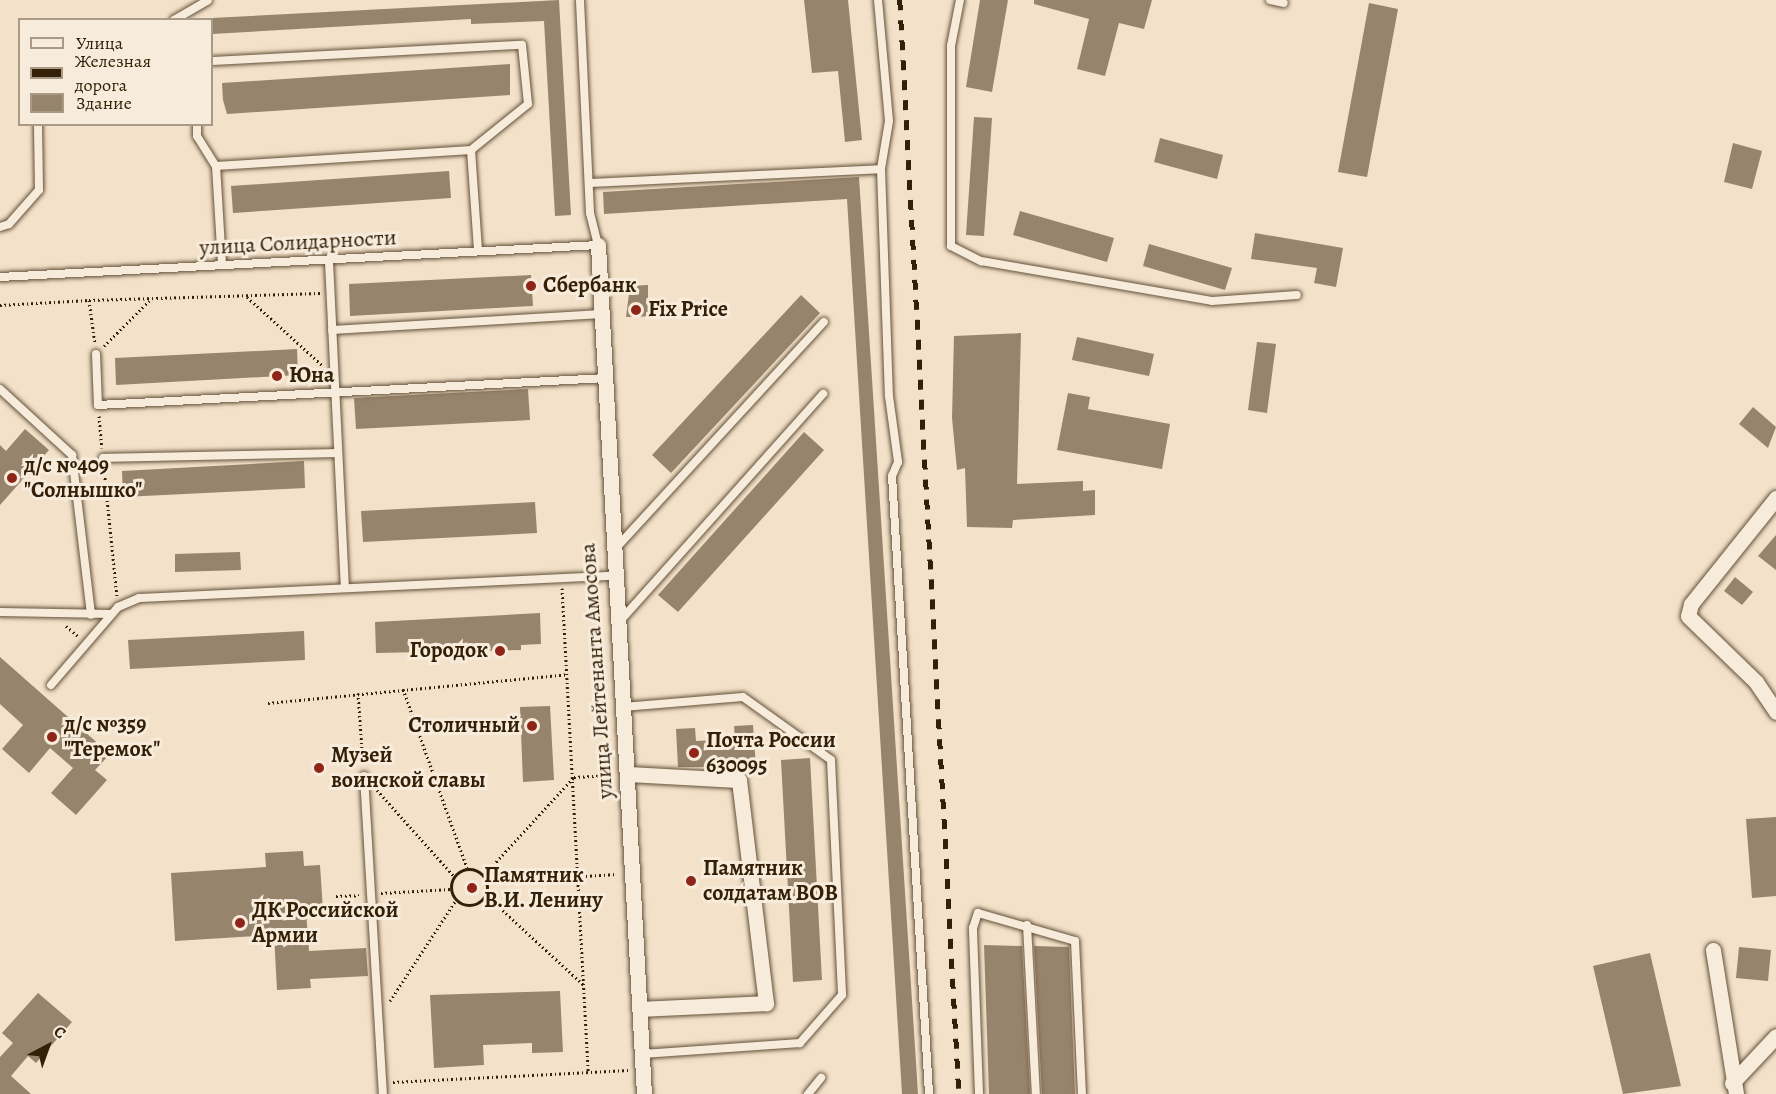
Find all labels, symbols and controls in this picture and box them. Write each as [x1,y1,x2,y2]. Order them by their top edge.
legend [18,18,213,126]
text: Улица [76,31,123,55]
text: Железная дорога [75,49,151,97]
text: Здание [76,91,132,115]
street label: улица Солидарности [199,225,397,261]
place label: Сбербанк [543,273,637,299]
marker: Сбербанк [524,279,538,293]
place label: Fix Price [648,297,728,323]
marker: Fix Price [629,303,643,317]
place label: Юна [289,363,334,389]
marker: Юна [270,369,284,383]
place label: д/с №409 "Солнышко" [24,452,142,504]
marker: д/с №409 "Солнышко" [5,471,19,485]
street label: улица Лейтенанта Амосова [575,542,619,800]
place label: Городок [409,638,488,664]
marker: Городок [493,644,507,658]
place label: д/с №359 "Теремок" [64,711,160,762]
place label: Столичный [408,713,520,739]
marker: Столичный [525,719,539,733]
place label: Почта России 630095 [706,727,836,778]
marker: д/с №359 "Теремок" [45,730,59,744]
place label: Музей воинской славы [331,742,486,794]
marker: Почта России 630095 [687,746,701,760]
marker: Музей воинской славы [312,761,326,775]
place label: Памятник солдатам ВОВ [703,855,838,906]
place label: Памятник В.И. Ленину [484,862,603,914]
marker: Памятник солдатам ВОВ [684,874,698,888]
marker: Памятник В.И. Ленину [465,881,479,895]
place label: ДК Российской Армии [252,897,398,948]
marker: ДК Российской Армии [233,916,247,930]
north arrow [18,1016,78,1076]
text: С [49,1021,71,1044]

